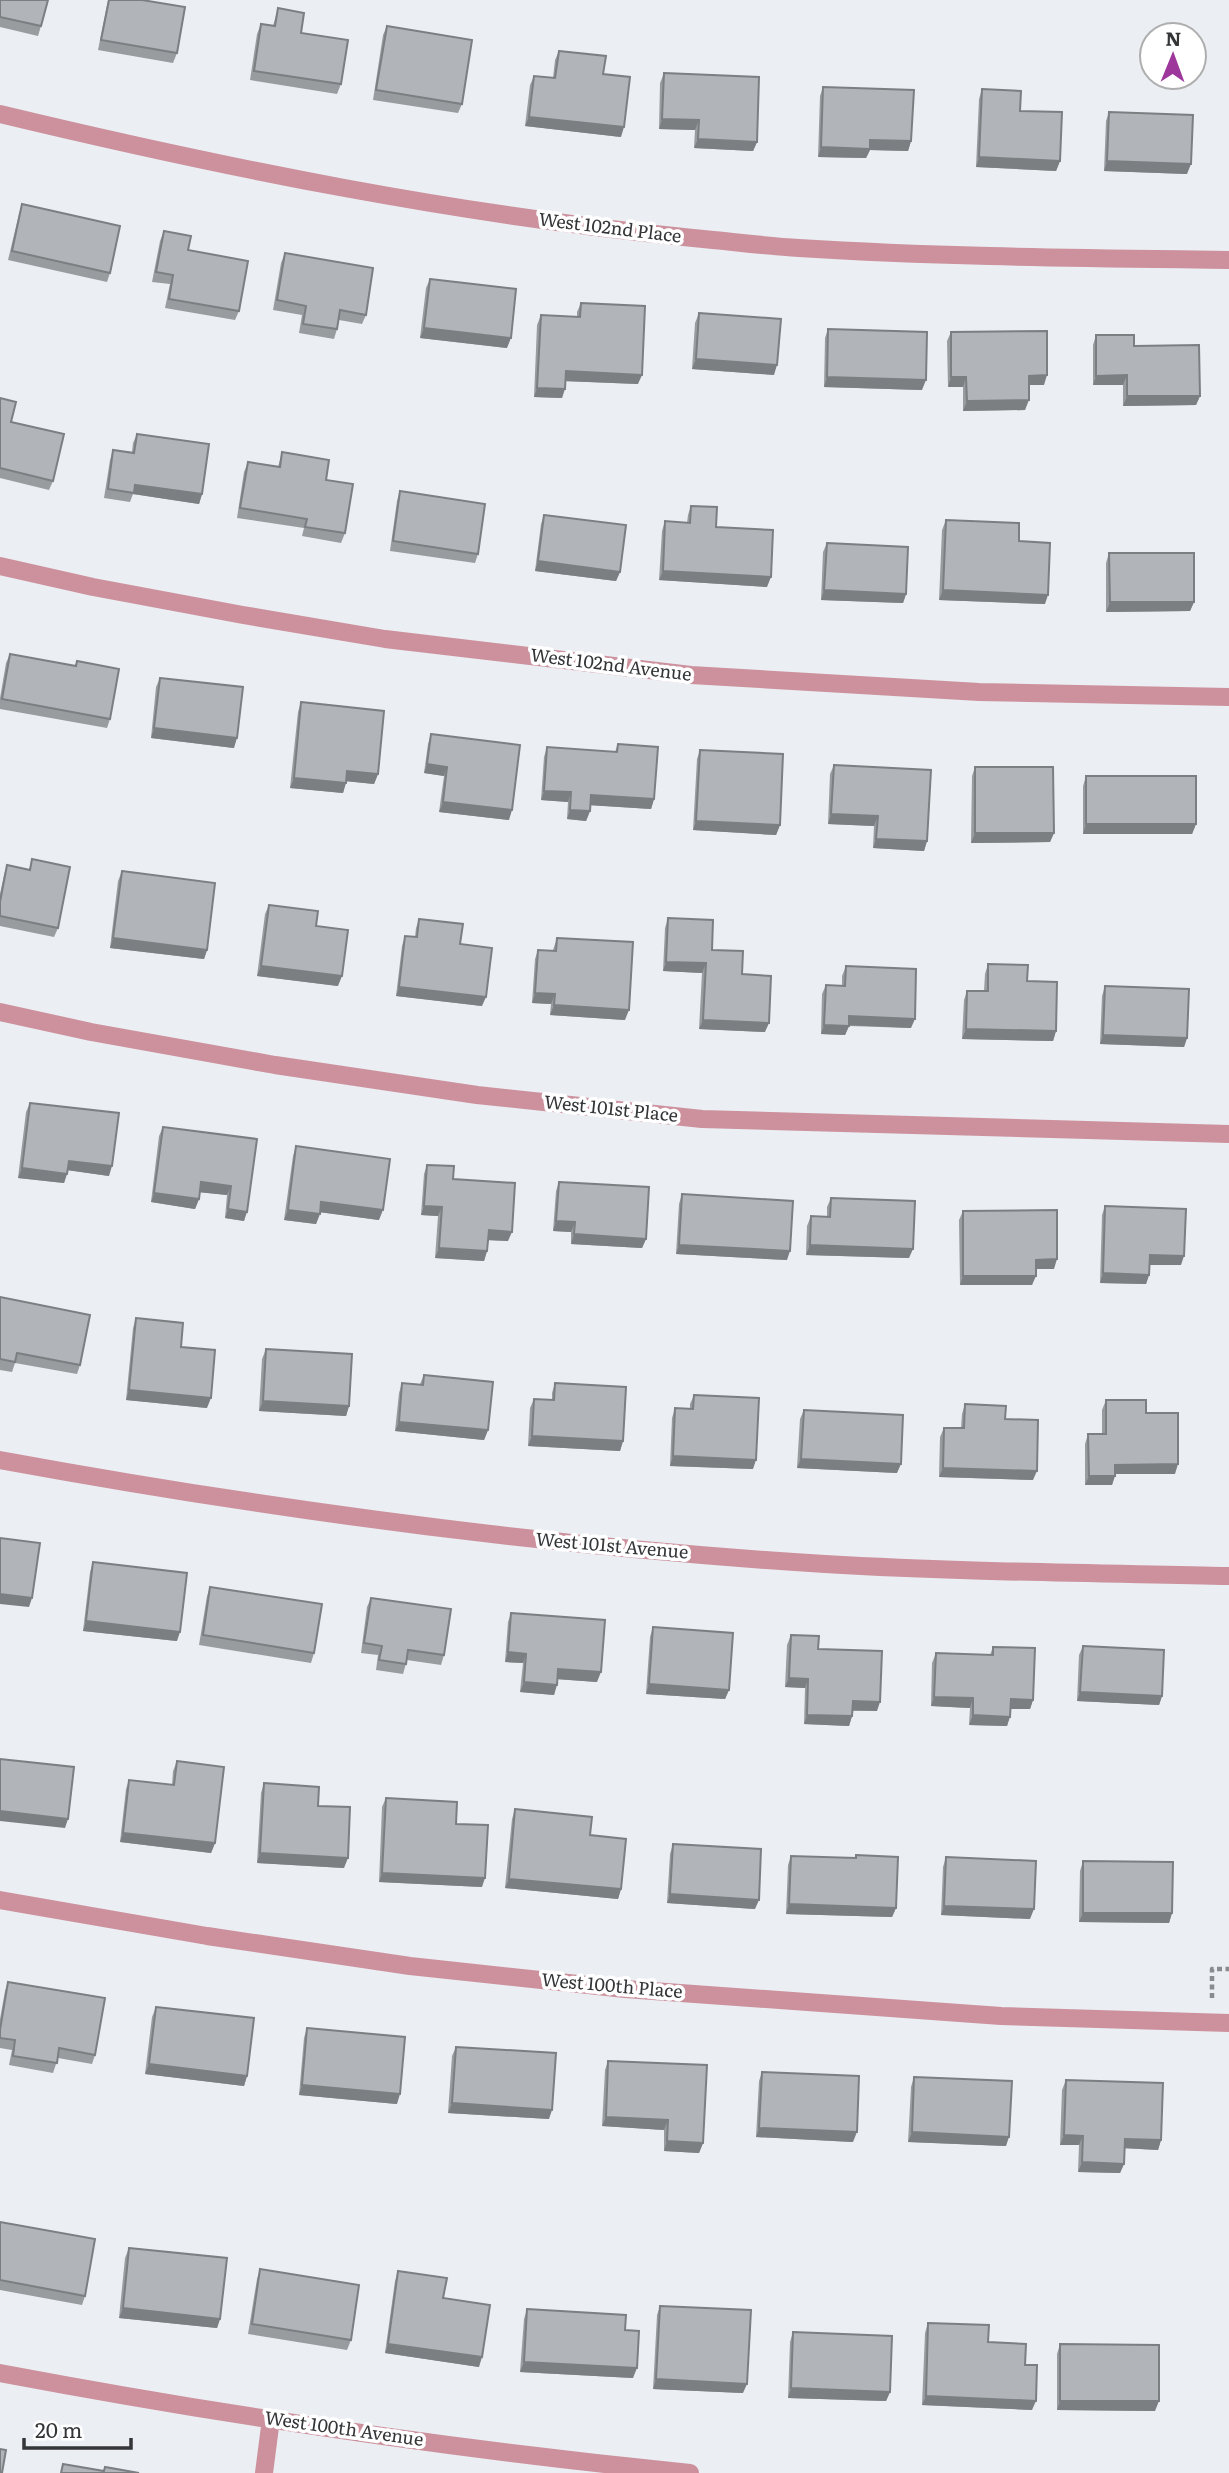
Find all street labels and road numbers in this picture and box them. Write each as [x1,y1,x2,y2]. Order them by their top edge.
street label: West 102nd Place [537,204,683,249]
street label: West 102nd Avenue [529,640,693,687]
street label: West 101st Place [543,1087,679,1128]
street label: West 101st Avenue [535,1524,690,1565]
street label: West 100th Place [540,1965,684,2004]
street label: West 100th Avenue [263,2403,425,2452]

